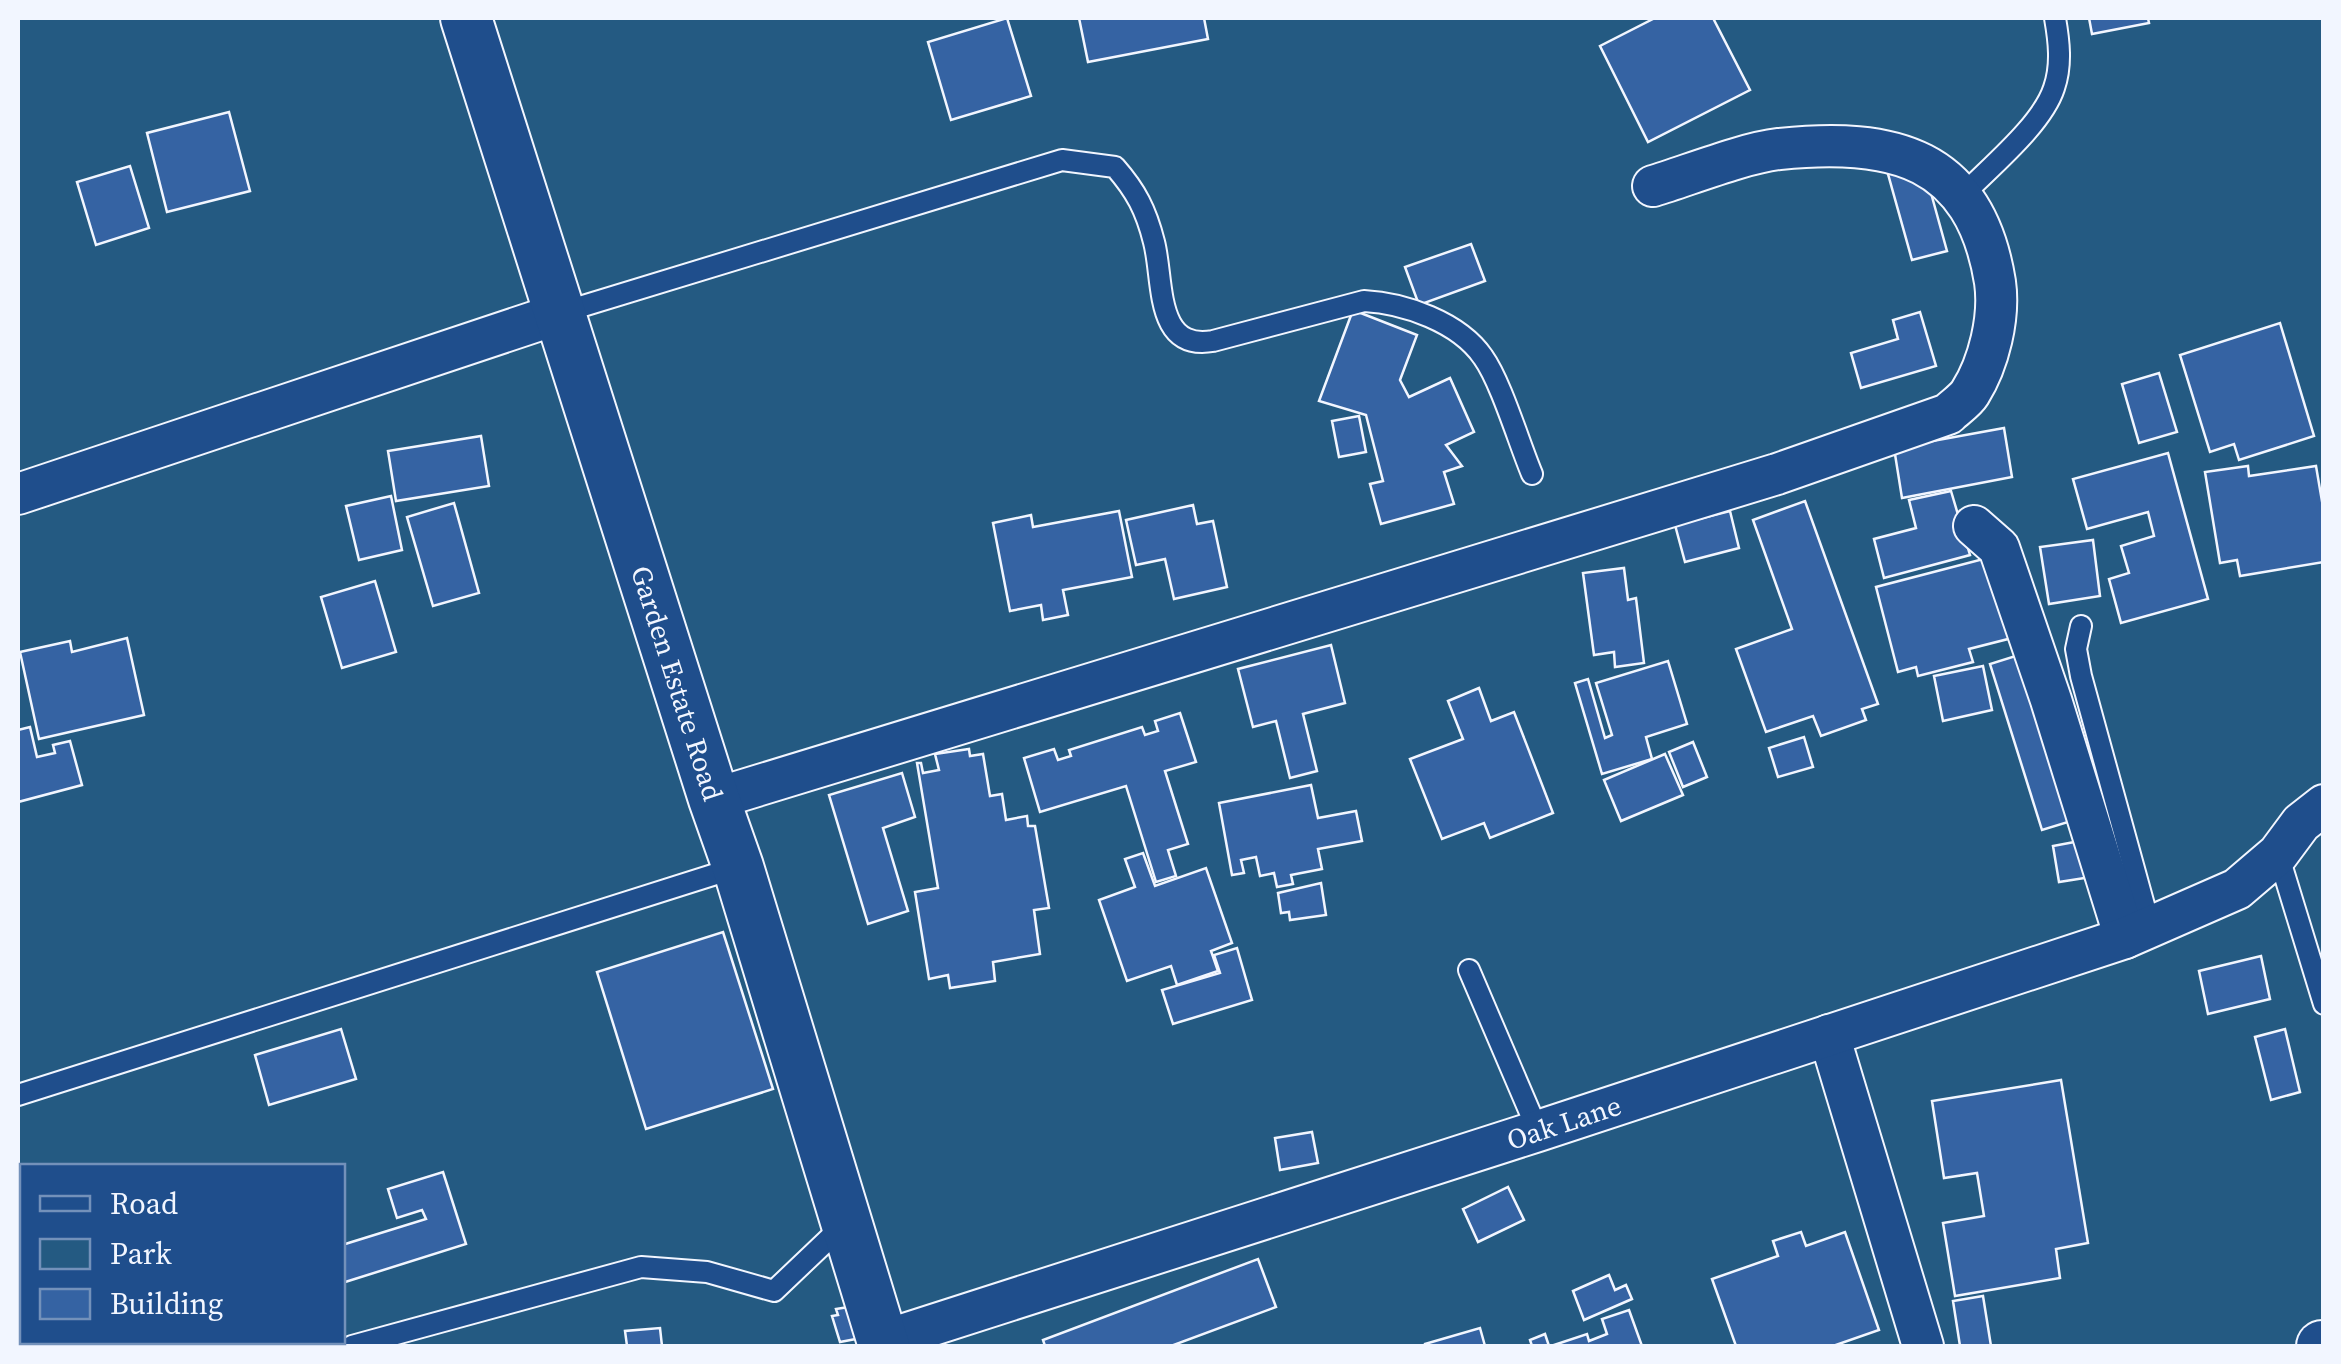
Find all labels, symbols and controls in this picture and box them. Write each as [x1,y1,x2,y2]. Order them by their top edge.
street label: Garden Estate Road [622,561,732,806]
street label: Oak Lane [1502,1086,1626,1159]
legend [20,1164,345,1344]
text: Road [110,1183,178,1224]
text: Park [110,1233,172,1274]
text: Building [110,1283,223,1324]

